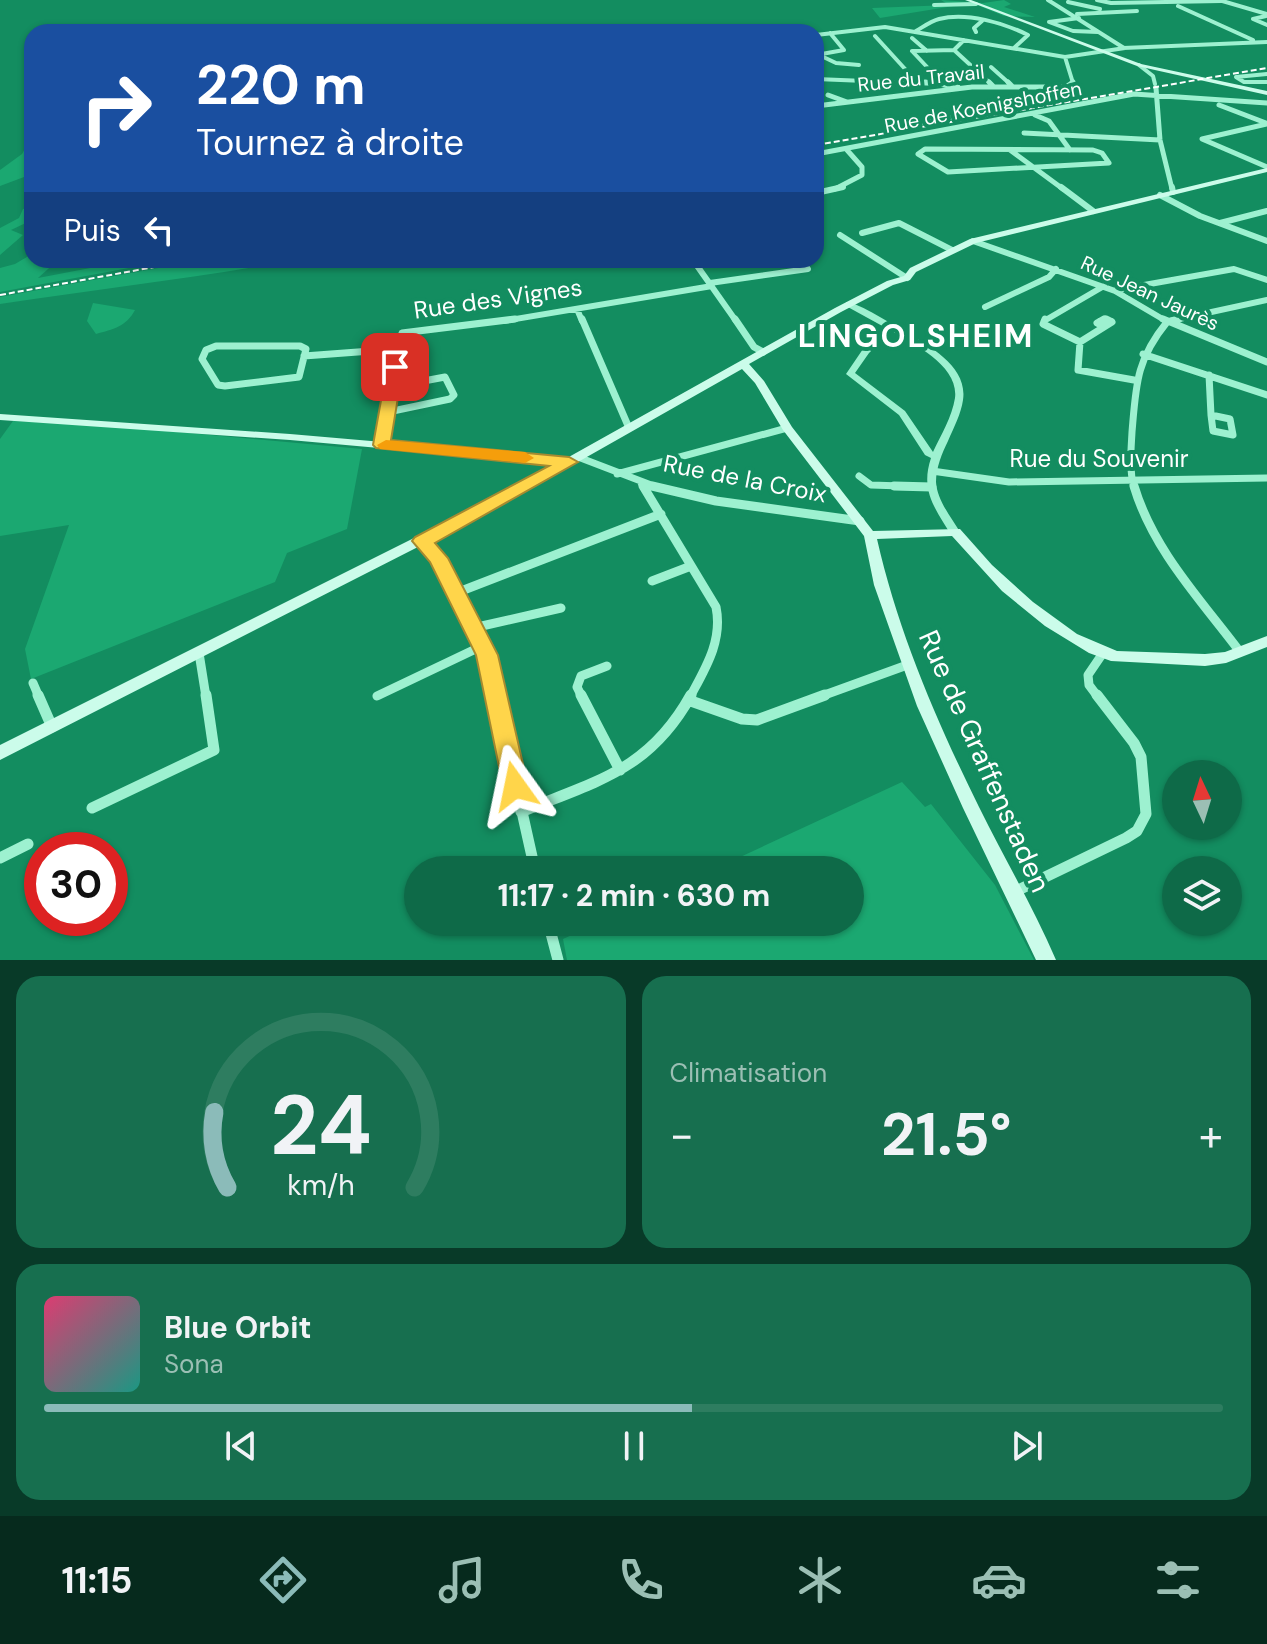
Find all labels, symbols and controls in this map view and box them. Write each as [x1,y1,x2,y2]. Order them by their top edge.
text: 220 m [196,48,366,121]
icon: right [64,56,168,160]
street label: Rue du Travail [856,58,986,98]
street label: Rue de Koenigshoffen [882,75,1084,139]
text: Tournez à droite [196,119,464,166]
icon: left [137,208,181,252]
text: Puis [64,211,121,250]
street label: Rue Jean Jaurès [1077,250,1223,336]
street label: Rue des Vignes [412,271,584,326]
district label: LINGOLSHEIM [798,315,1034,357]
pin [361,333,429,401]
icon: arrive [373,345,417,389]
street label: Rue du Souvenir [1009,443,1189,474]
street label: Rue de la Croix [661,448,829,510]
street label: Rue de Graffenstaden [910,624,1059,898]
position arrow [473,744,557,828]
north arrow [1162,760,1242,840]
map controls [1162,760,1242,936]
speed limit sign: 30 [24,832,128,936]
button: layers [1162,856,1242,936]
text: 11:17 · 2 min · 630 m [498,876,770,915]
text: Climatisation [670,1056,827,1090]
text: 24 [270,1071,372,1180]
text: 21.5° [881,1095,1012,1174]
text: − [670,1106,694,1164]
text: + [1199,1106,1223,1164]
text: km/h [287,1167,355,1204]
text: Blue Orbit [164,1308,311,1347]
text: Sona [164,1347,224,1381]
icon: previous [219,1424,263,1468]
icon: pause [612,1424,656,1468]
icon: next [1005,1424,1049,1468]
icon: directions [255,1552,311,1608]
icon: music [434,1552,490,1608]
icon: phone [613,1552,669,1608]
icon: climate [792,1552,848,1608]
icon: car [971,1552,1027,1608]
icon: filters [1150,1552,1206,1608]
text: 11:15 [61,1557,132,1604]

